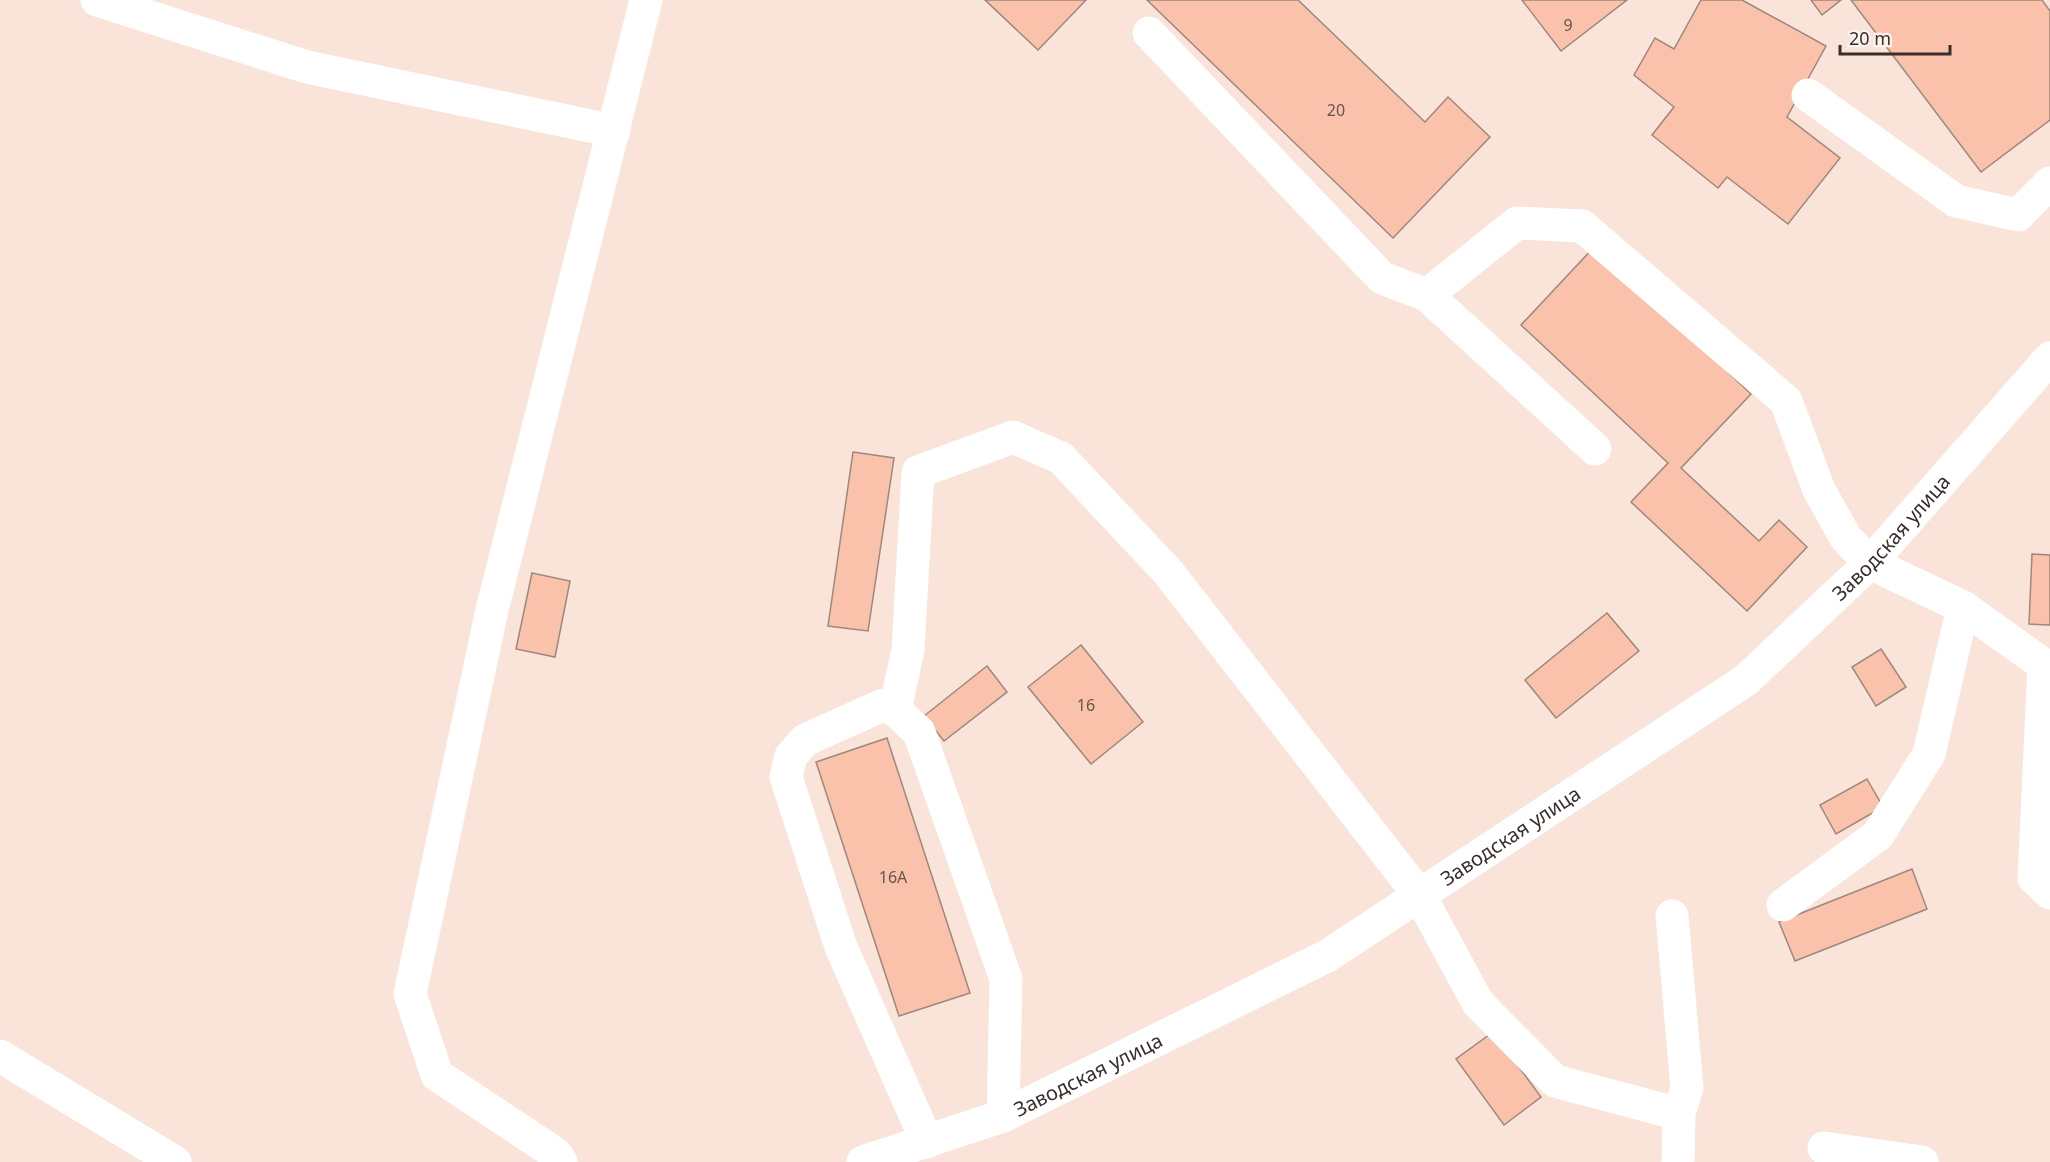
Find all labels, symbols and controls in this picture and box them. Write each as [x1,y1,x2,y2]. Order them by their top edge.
house number: 9 [1563,14,1573,36]
scale bar [1840,18,1950,56]
text: 20 m [1849,26,1891,50]
house number: 20 [1327,99,1345,121]
street label: Заводская улица [1826,468,1956,606]
house number: 16 [1077,694,1095,716]
street label: Заводская улица [1435,779,1585,891]
house number: 16А [879,866,908,888]
street label: Заводская улица [1009,1026,1167,1122]

